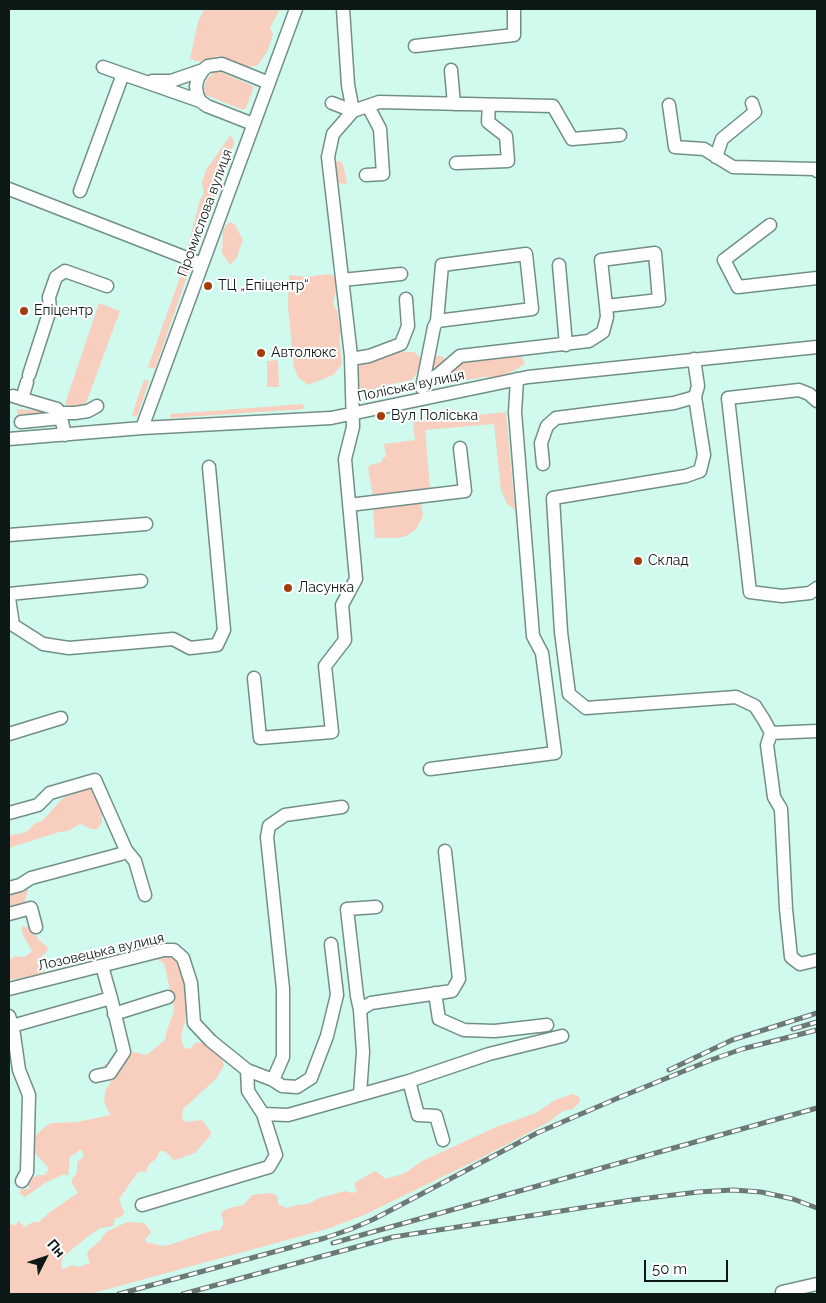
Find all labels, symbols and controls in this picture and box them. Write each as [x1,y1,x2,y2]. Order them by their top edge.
street label: Промислова вулиця [174,147,236,279]
place label: ТЦ „Епіцентр“ [218,278,309,294]
marker: ТЦ „Епіцентр“ [202,280,214,292]
place label: Епіцентр [34,303,93,319]
marker: Епіцентр [18,305,30,317]
place label: Автолюкс [271,345,336,361]
marker: Автолюкс [255,347,267,359]
street label: Поліська вулиця [356,366,466,406]
place label: Вул Поліська [391,408,478,424]
marker: Вул Поліська [375,410,387,422]
place label: Склад [648,553,689,569]
marker: Склад [632,555,644,567]
place label: Ласунка [298,580,354,596]
marker: Ласунка [282,582,294,594]
street label: Лозовецька вулиця [36,929,166,975]
north arrow [20,1233,70,1283]
text: Пн [44,1236,68,1260]
scale bar [646,1250,730,1282]
text: 50 m [652,1260,687,1278]

